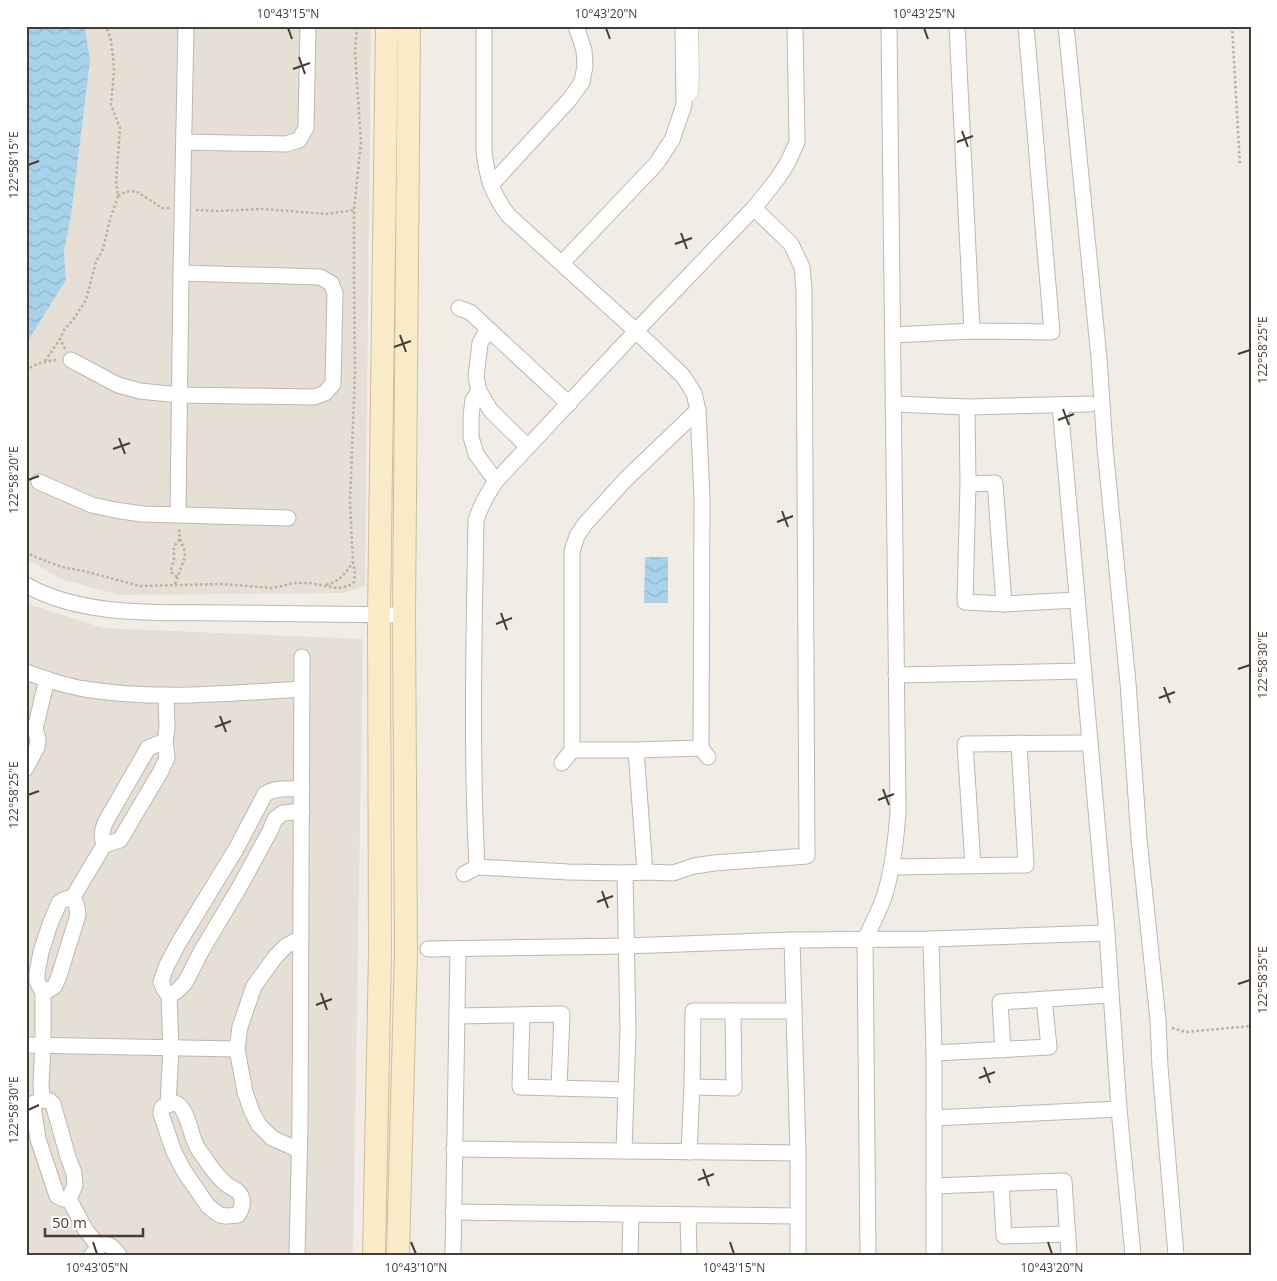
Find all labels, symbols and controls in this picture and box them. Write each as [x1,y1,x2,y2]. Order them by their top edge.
text: 10°43'15"N [257,5,319,22]
text: 10°43'20"N [575,5,637,22]
text: 10°43'25"N [893,5,955,22]
text: 122°58'15"E [5,131,22,199]
text: 122°58'25"E [1254,316,1271,384]
text: 122°58'20"E [5,446,22,514]
text: 122°58'30"E [1254,631,1271,699]
text: 122°58'25"E [5,761,22,829]
text: 122°58'35"E [1254,946,1271,1014]
text: 122°58'30"E [5,1076,22,1144]
scale bar [45,1206,142,1238]
text: 50 m [52,1212,87,1232]
text: 10°43'05"N [66,1259,128,1276]
text: 10°43'10"N [385,1259,447,1276]
text: 10°43'15"N [703,1259,765,1276]
text: 10°43'20"N [1021,1259,1083,1276]

